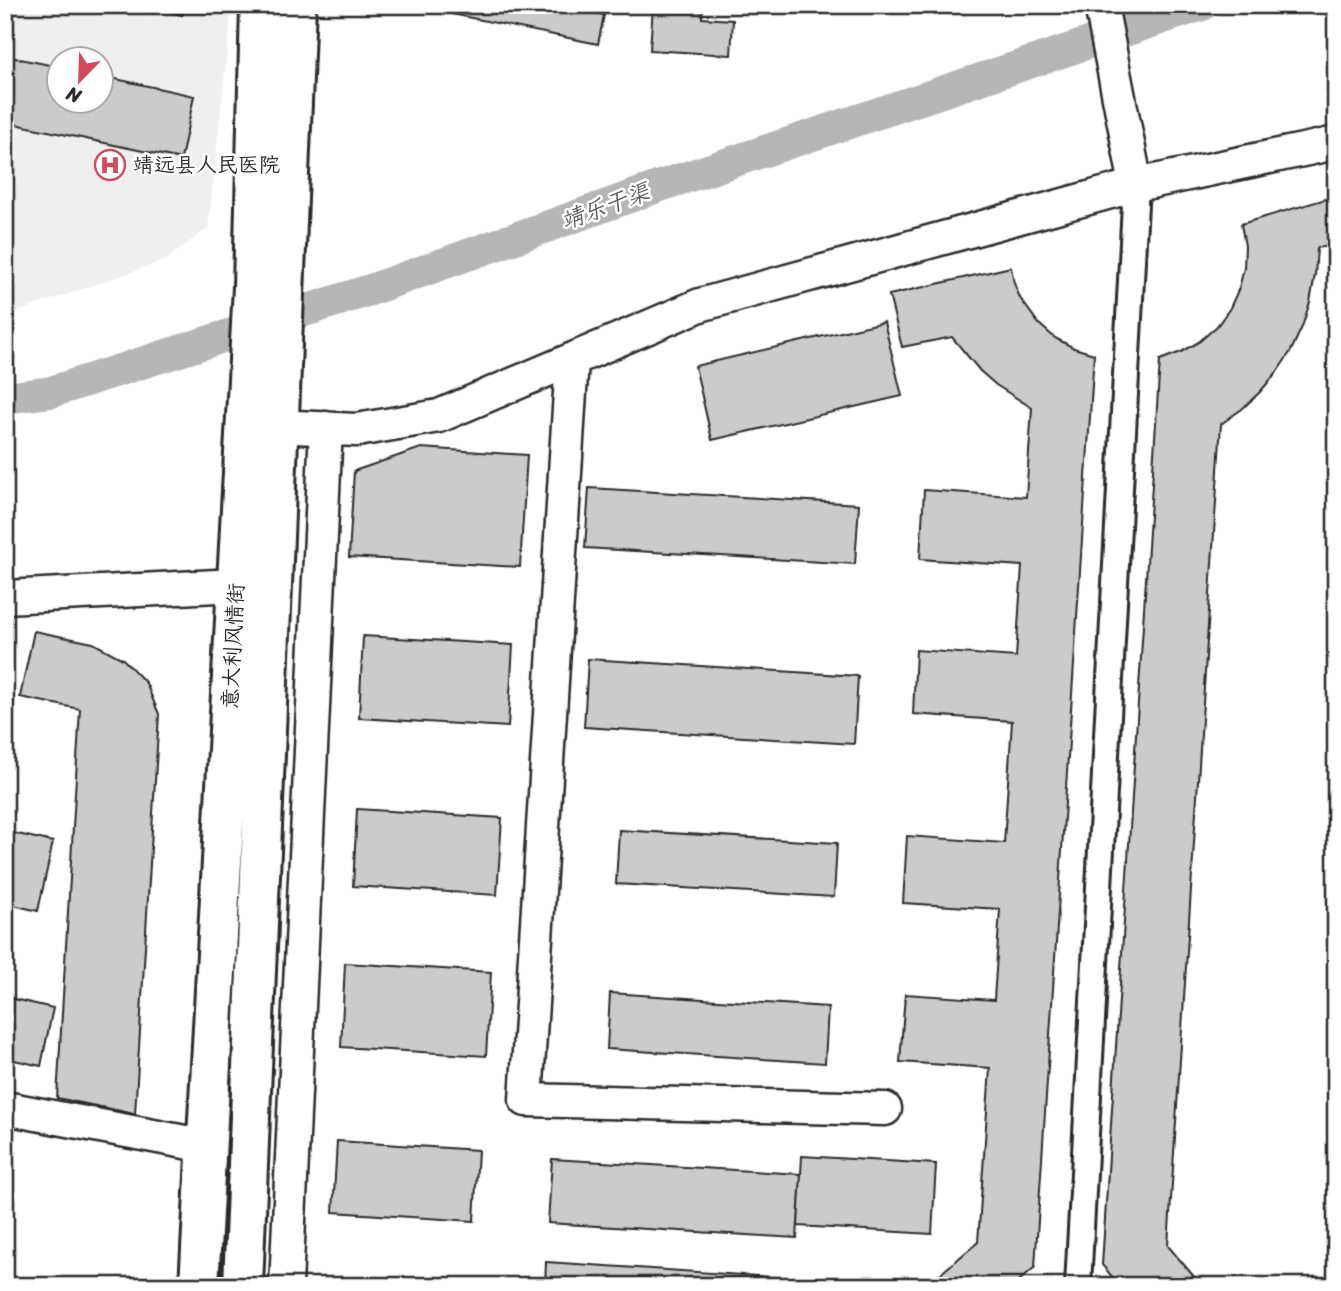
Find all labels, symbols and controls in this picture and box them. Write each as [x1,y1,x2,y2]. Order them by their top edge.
north arrow [46,46,116,116]
text: N [60,77,87,113]
place label: 靖远县人民医院 [133,146,280,184]
hospital icon: 靖远县人民医院 [93,148,127,182]
water label: 靖乐干渠 [555,171,657,241]
street label: 意大利风情街 [211,582,255,710]

